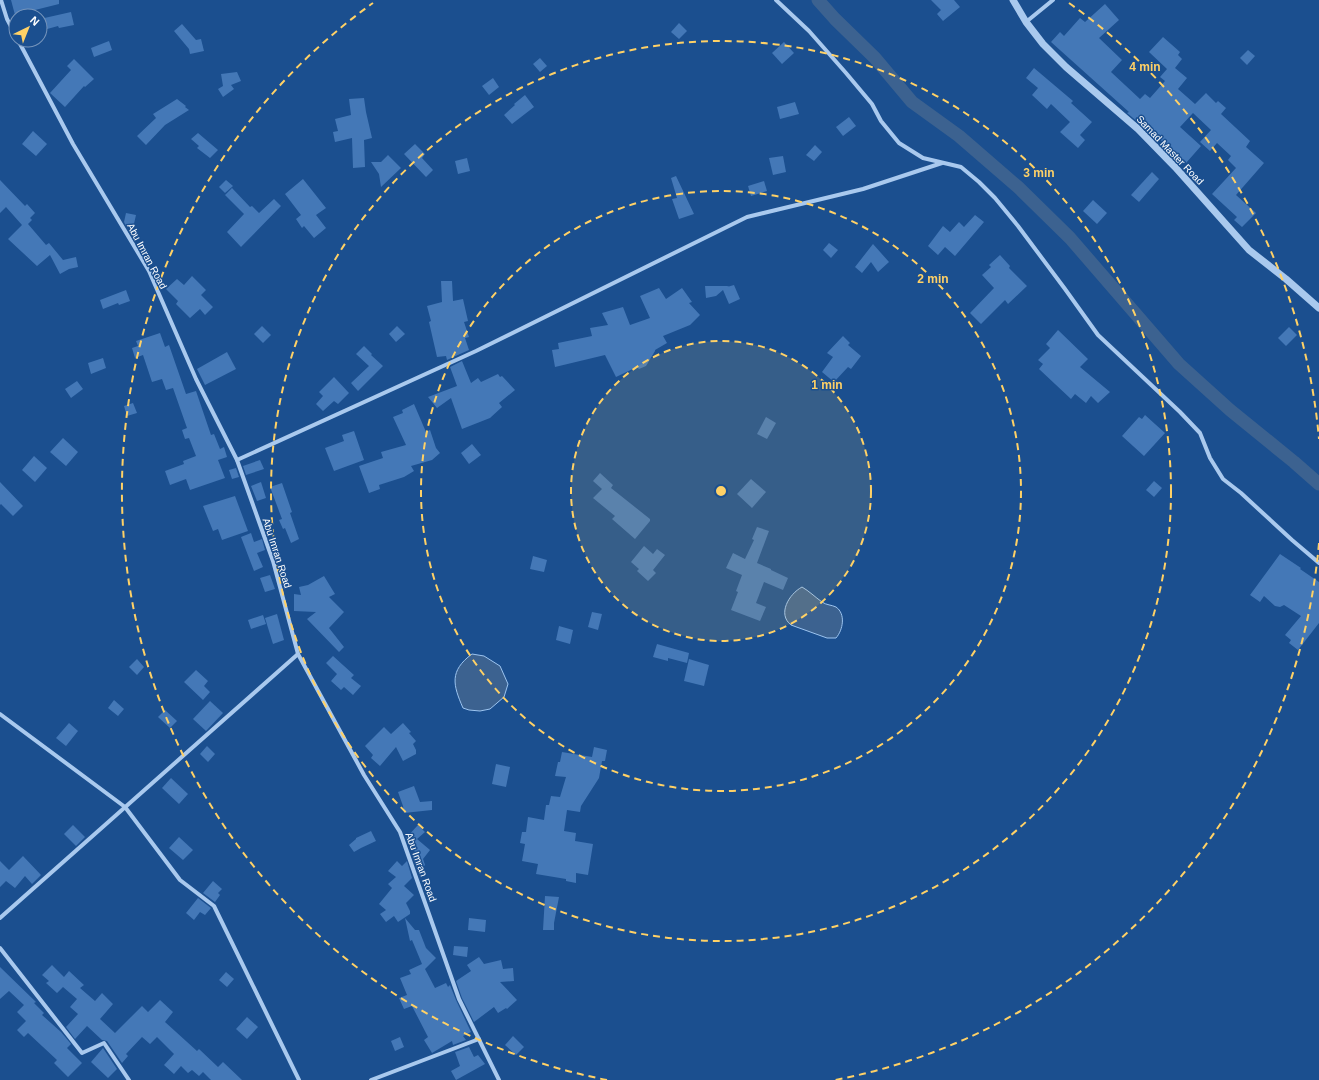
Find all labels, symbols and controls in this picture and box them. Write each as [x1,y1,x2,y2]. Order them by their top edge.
north arrow [8,8,48,48]
text: N [28,14,42,28]
text: 4 min [1129,60,1161,74]
street label: Samad Master Road [1134,113,1206,187]
text: 3 min [1023,166,1055,180]
street label: Abu Imran Road [125,221,169,291]
text: 2 min [917,272,949,286]
text: 1 min [811,378,843,392]
centre of rings [714,484,728,498]
street label: Abu Imran Road [261,517,293,589]
street label: Abu Imran Road [403,831,439,903]

